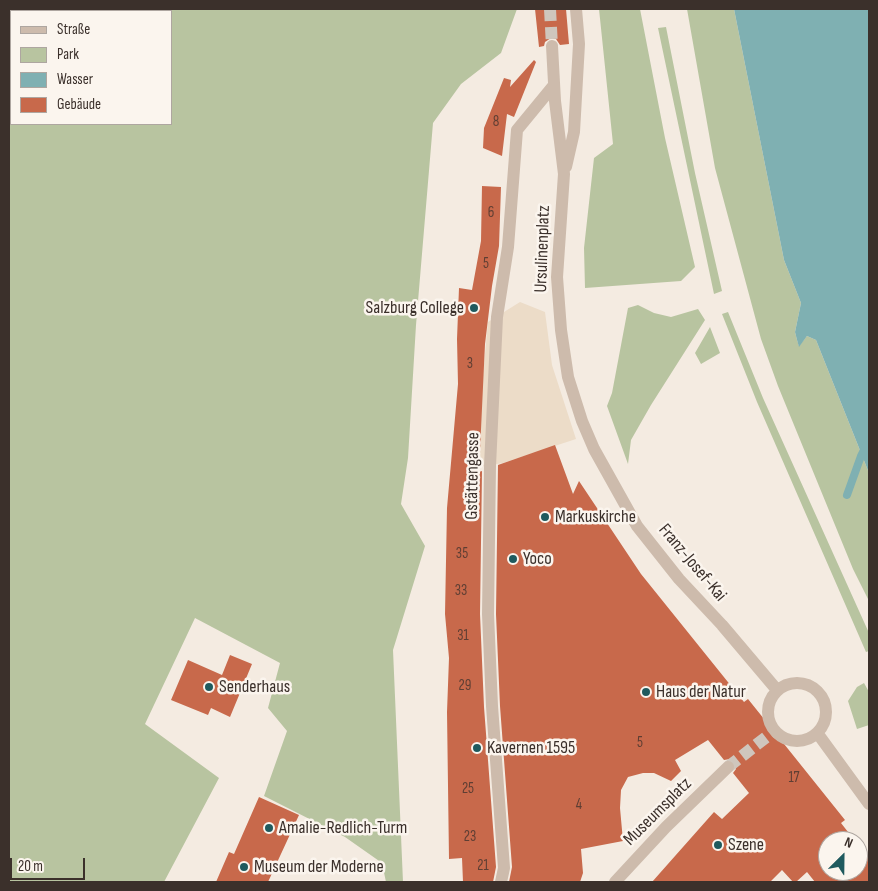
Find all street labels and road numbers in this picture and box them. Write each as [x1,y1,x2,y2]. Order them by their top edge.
street label: Ursulinenplatz [531,205,555,293]
street label: Gstättengasse [461,432,485,520]
street label: Franz-Josef-Kai [653,520,731,606]
street label: Museumsplatz [620,774,696,850]

